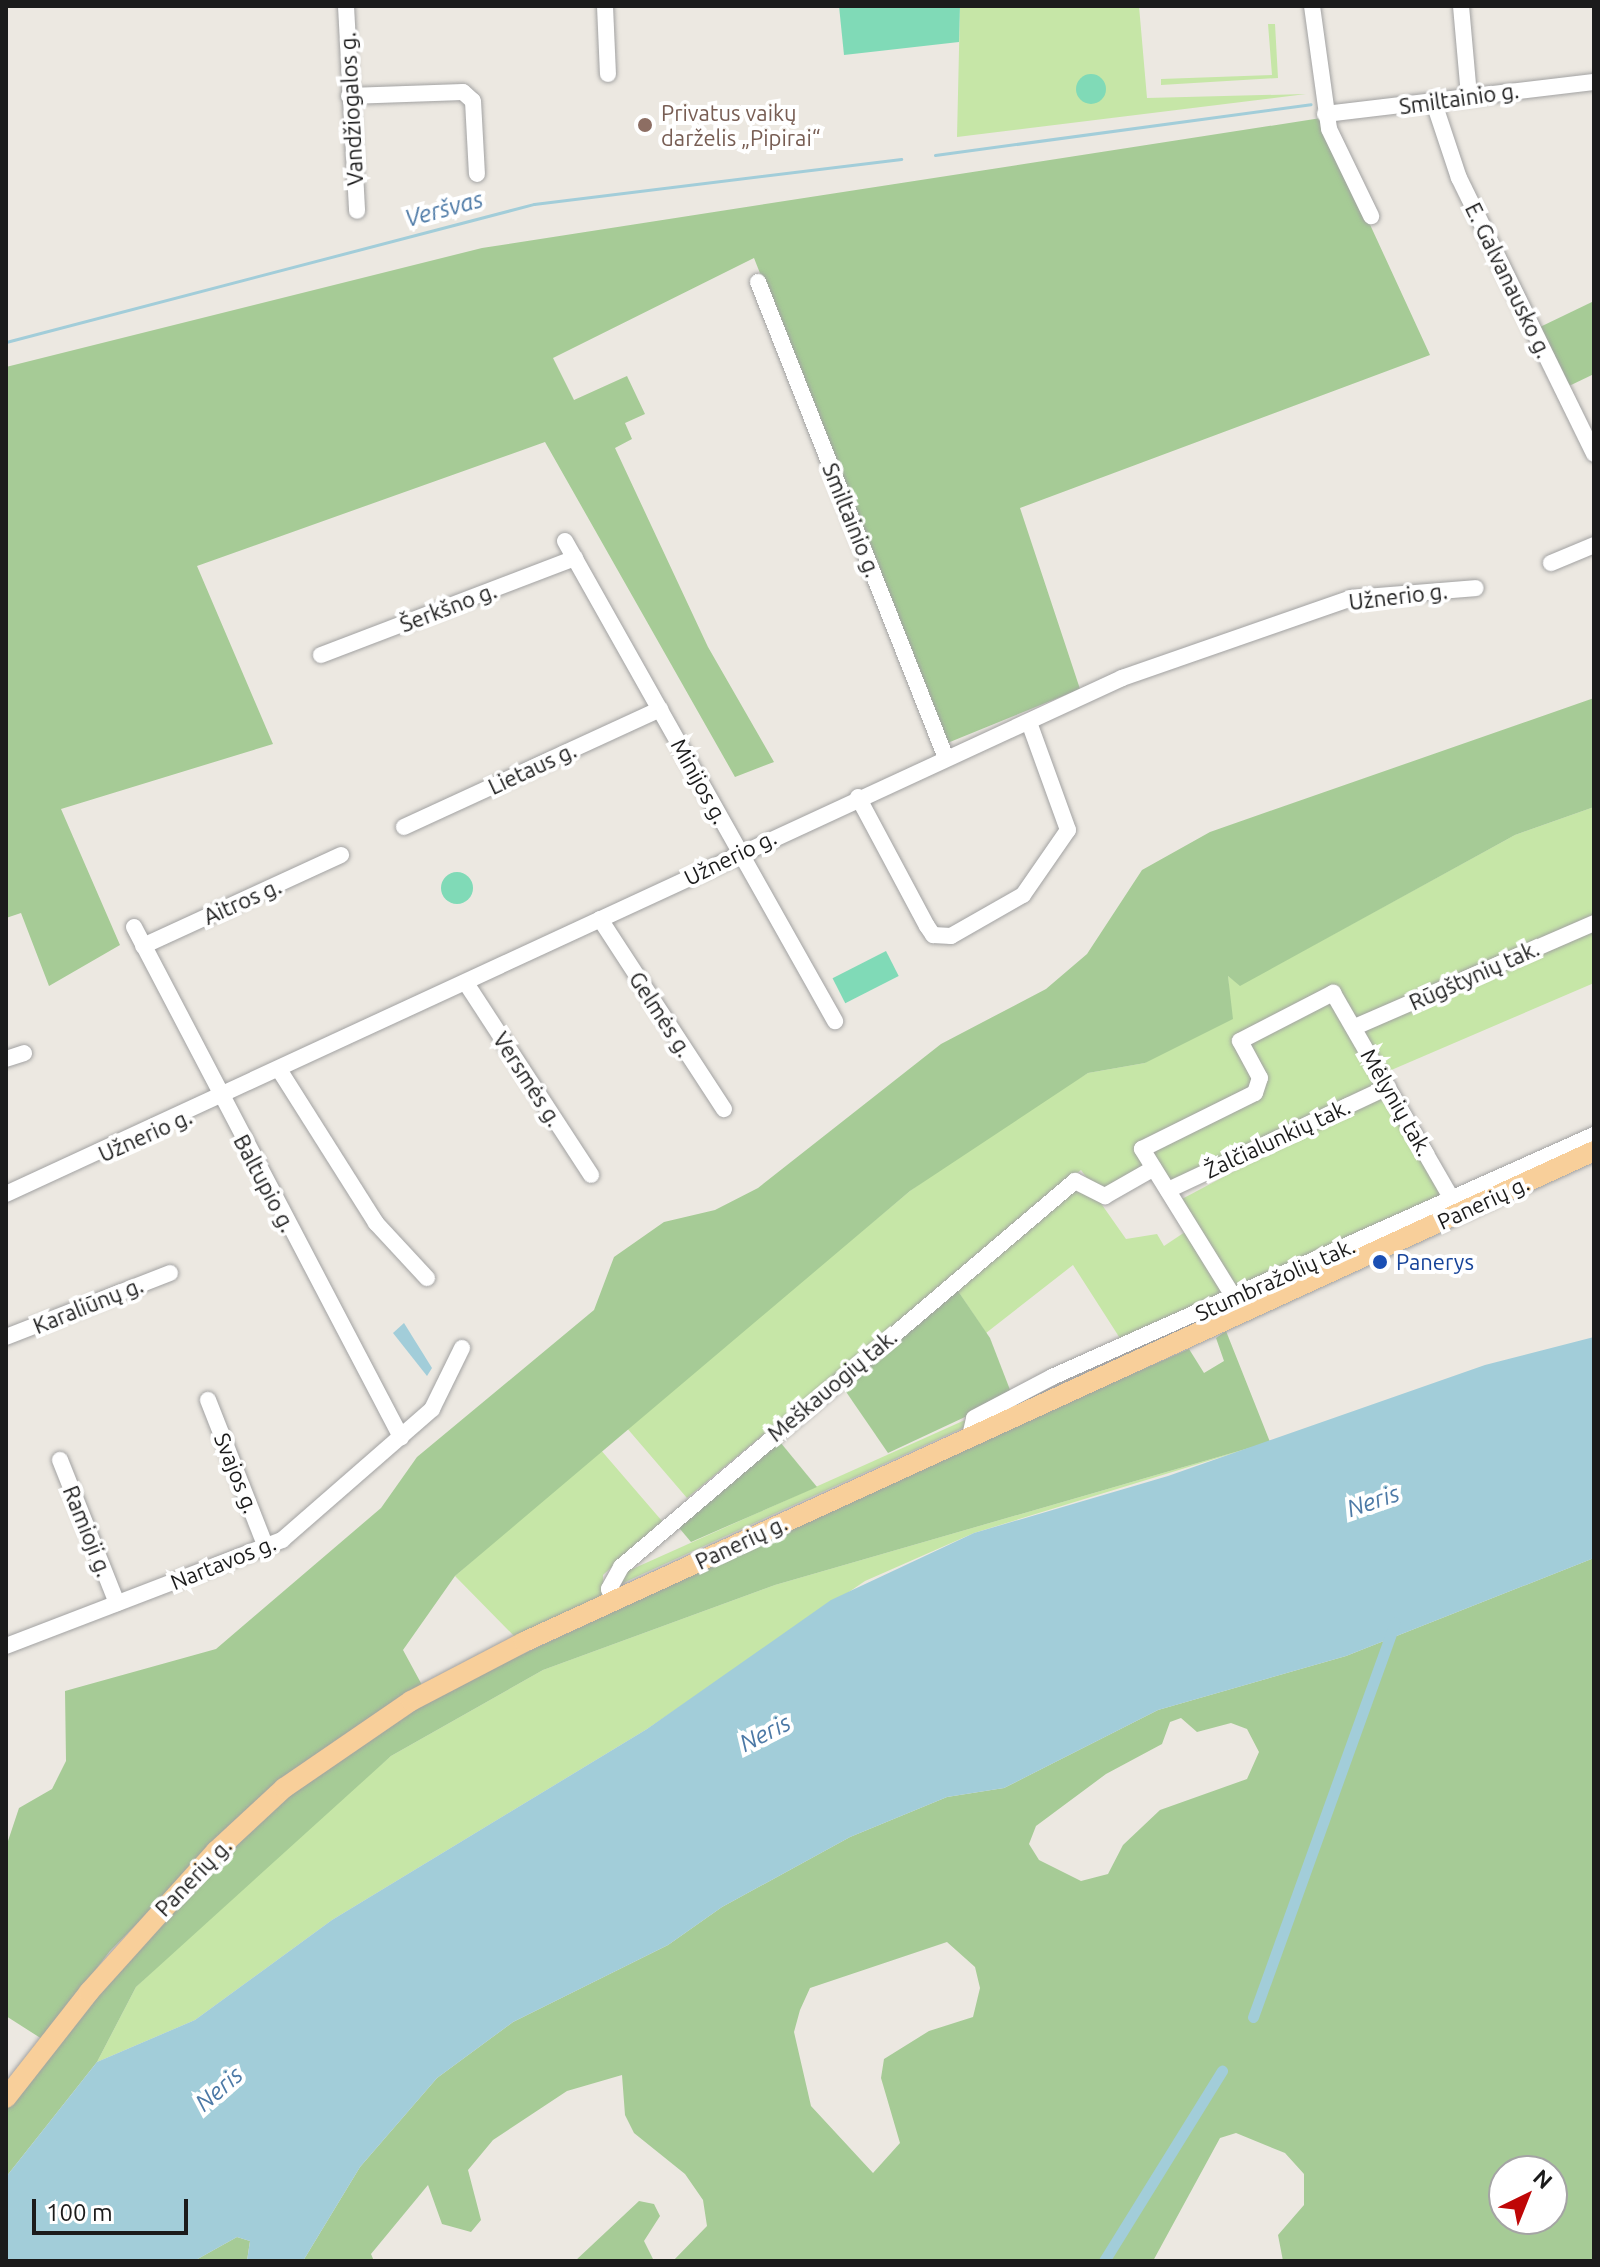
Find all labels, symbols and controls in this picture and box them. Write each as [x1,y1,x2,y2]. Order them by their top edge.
street label: Vandžiogalos g. [334,31,368,187]
street label: Smiltainio g. [1397,77,1521,119]
place label: Privatus vaikų darželis „Pipirai“ [661,99,820,150]
marker: Privatus vaikų darželis „Pipirai“ [636,116,654,134]
water label: Veršvas [402,185,486,233]
street label: E. Galvanausko g. [1460,198,1558,362]
street label: Smiltainio g. [817,459,887,581]
street label: Šerkšno g. [396,577,500,637]
street label: Užnerio g. [1347,577,1449,615]
street label: Minijos g. [666,734,734,828]
street label: Lietaus g. [484,736,580,800]
street label: Užnerio g. [680,823,780,891]
street label: Aitros g. [199,872,285,930]
street label: Rūgštynių tak. [1405,935,1543,1015]
street label: Gelmės g. [624,966,698,1062]
street label: Versmės g. [488,1027,568,1131]
street label: Mėlynių tak. [1356,1044,1438,1160]
street label: Žalčialunkių tak. [1200,1093,1354,1183]
street label: Užnerio g. [94,1103,196,1167]
street label: Baltupio g. [228,1130,302,1236]
street label: Panerių g. [1433,1169,1533,1235]
street label: Stumbražolių tak. [1191,1232,1359,1326]
place label: Panerys [1396,1249,1474,1275]
marker: Panerys [1371,1253,1389,1271]
street label: Karaliūnų g. [29,1271,147,1339]
street label: Meškauogių tak. [762,1323,902,1447]
street label: Svajos g. [209,1429,265,1517]
water label: Neris [1343,1479,1403,1523]
street label: Ramioji g. [58,1482,118,1580]
street label: Panerių g. [691,1509,791,1575]
street label: Nartavos g. [166,1529,280,1595]
water label: Neris [734,1708,796,1758]
street label: Panerių g. [149,1832,237,1922]
water label: Neris [189,2060,249,2118]
north arrow [1488,2155,1568,2235]
text: N [1529,2164,1558,2193]
scale bar [36,2183,192,2233]
text: 100 m [46,2199,113,2226]

